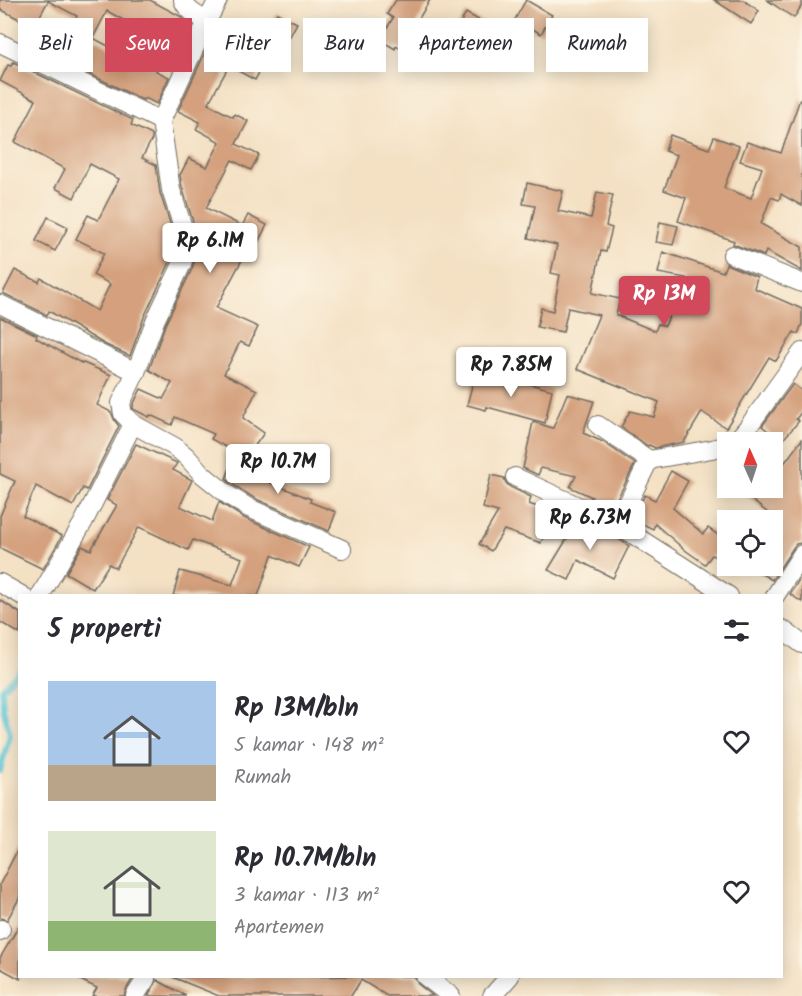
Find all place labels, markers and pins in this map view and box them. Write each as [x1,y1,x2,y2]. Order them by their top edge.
pin: Rp 6.1M [155,223,265,274]
pin: Rp 13M [615,276,713,327]
pin: Rp 7.85M [449,347,573,398]
pin: Rp 10.7M [216,444,340,495]
pin: Rp 6.73M [528,500,652,551]

